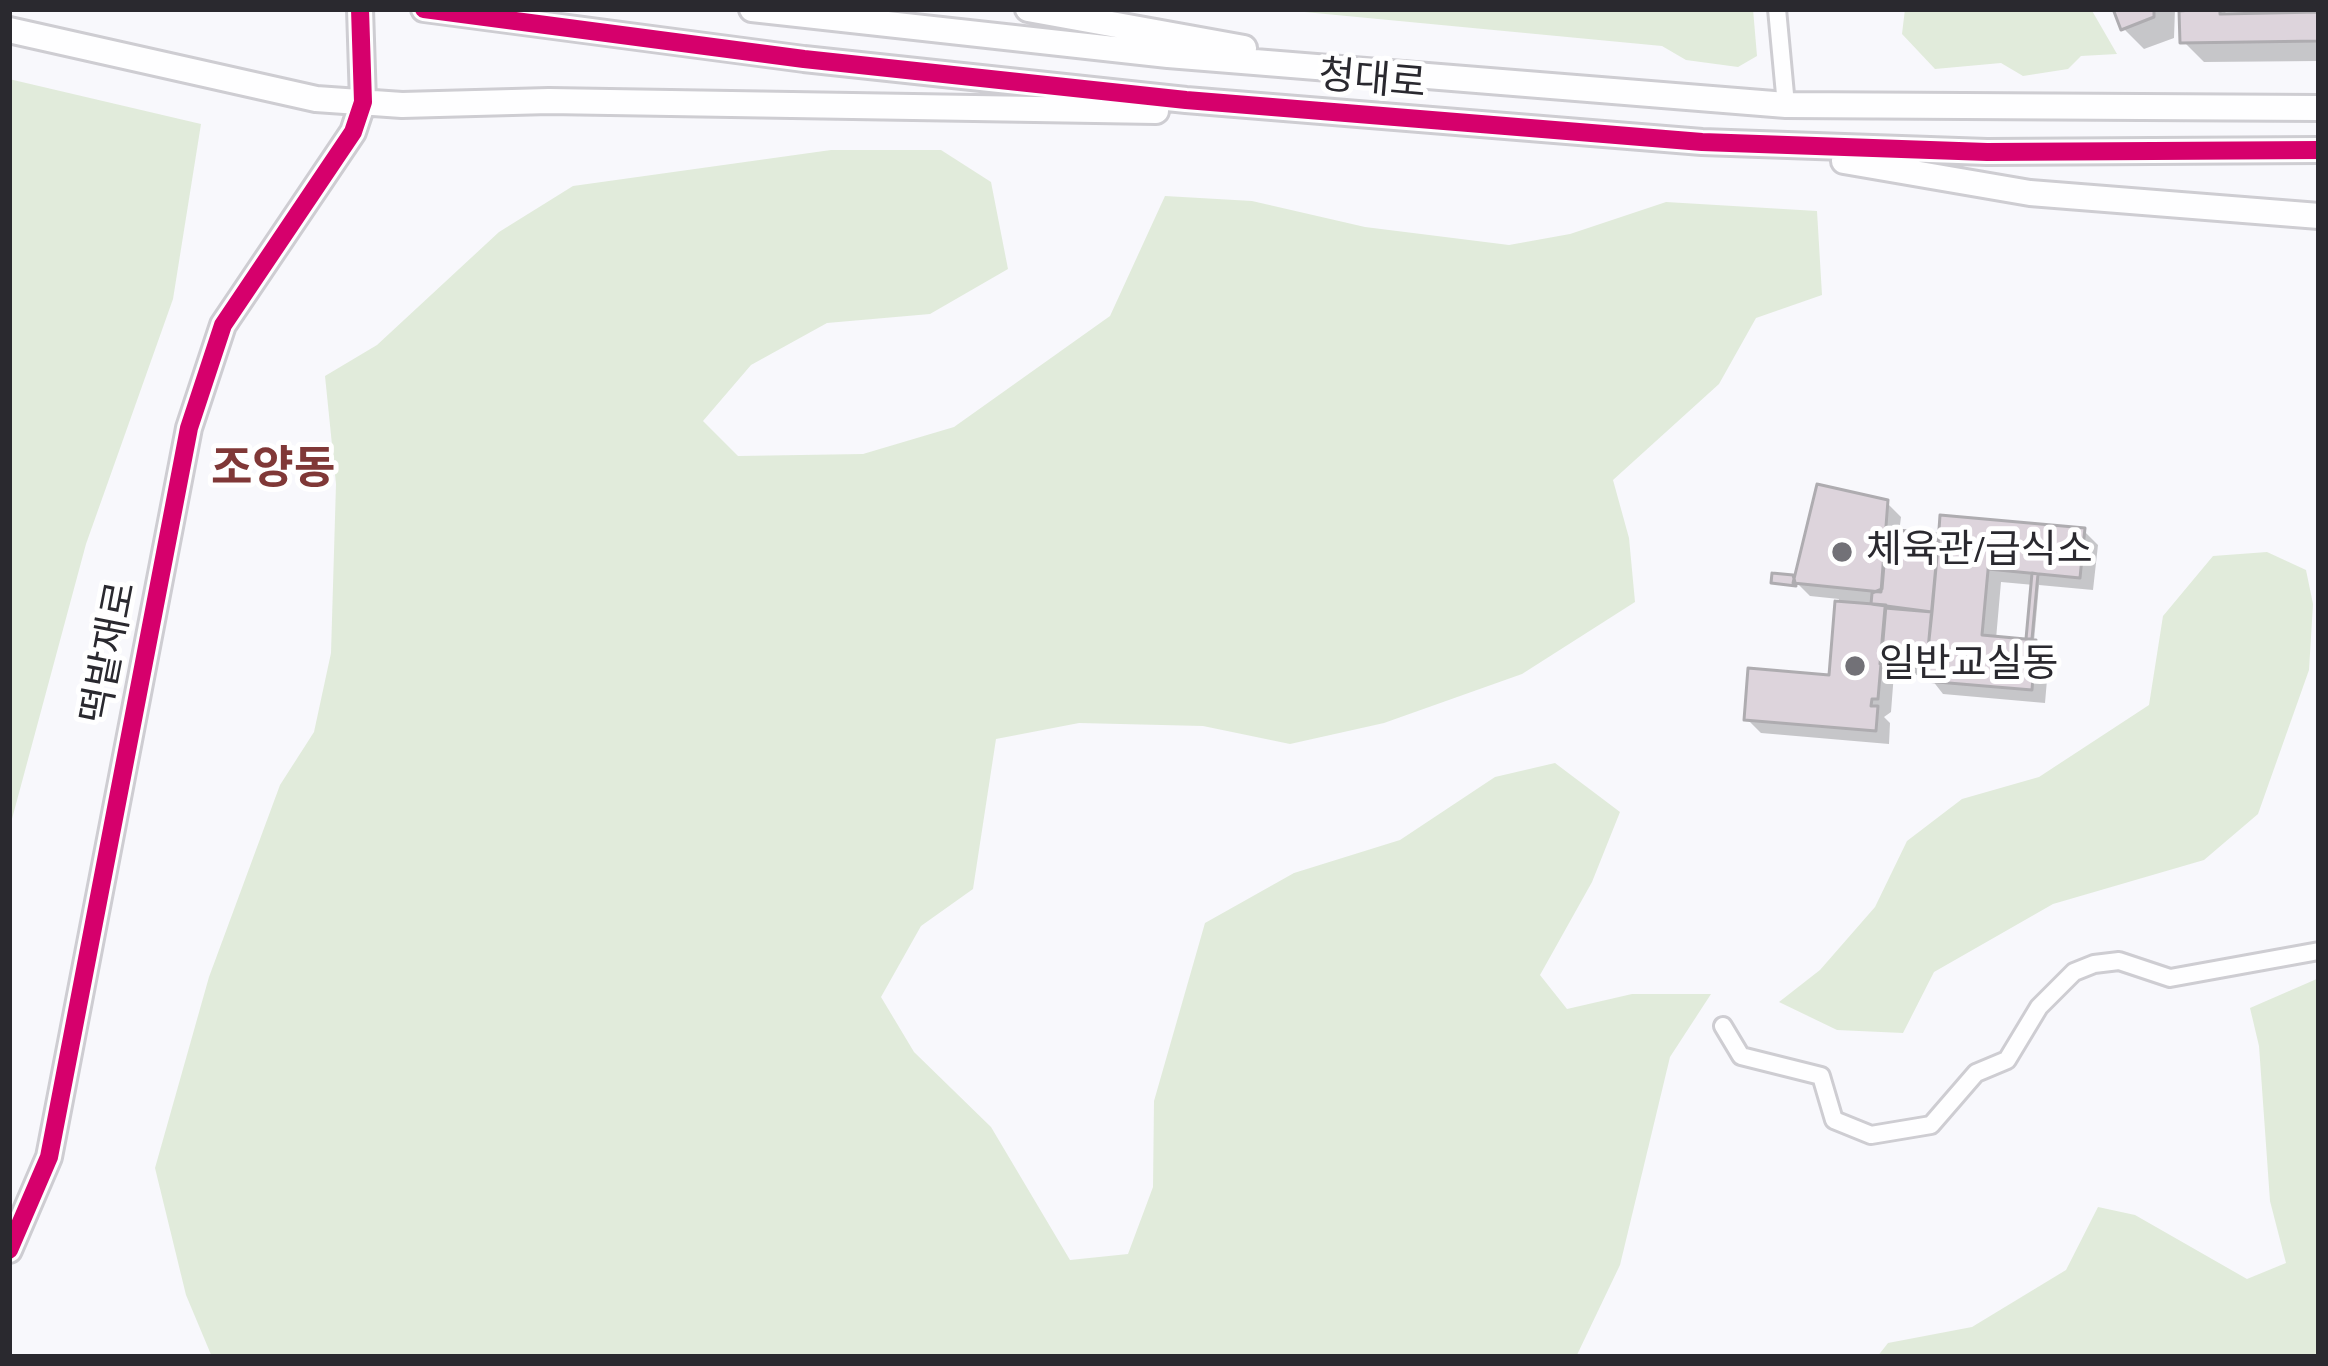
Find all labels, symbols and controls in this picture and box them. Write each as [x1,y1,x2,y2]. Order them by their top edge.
street label: 청대로 [1316,54,1428,110]
district label: 조양동 [211,445,335,499]
place label: 체육관/급식소 [1866,529,2093,575]
marker: 체육관/급식소 [1829,539,1855,565]
street label: 떡밭재로 [74,578,148,728]
place label: 일반교실동 [1879,643,2058,689]
marker: 일반교실동 [1842,653,1868,679]

